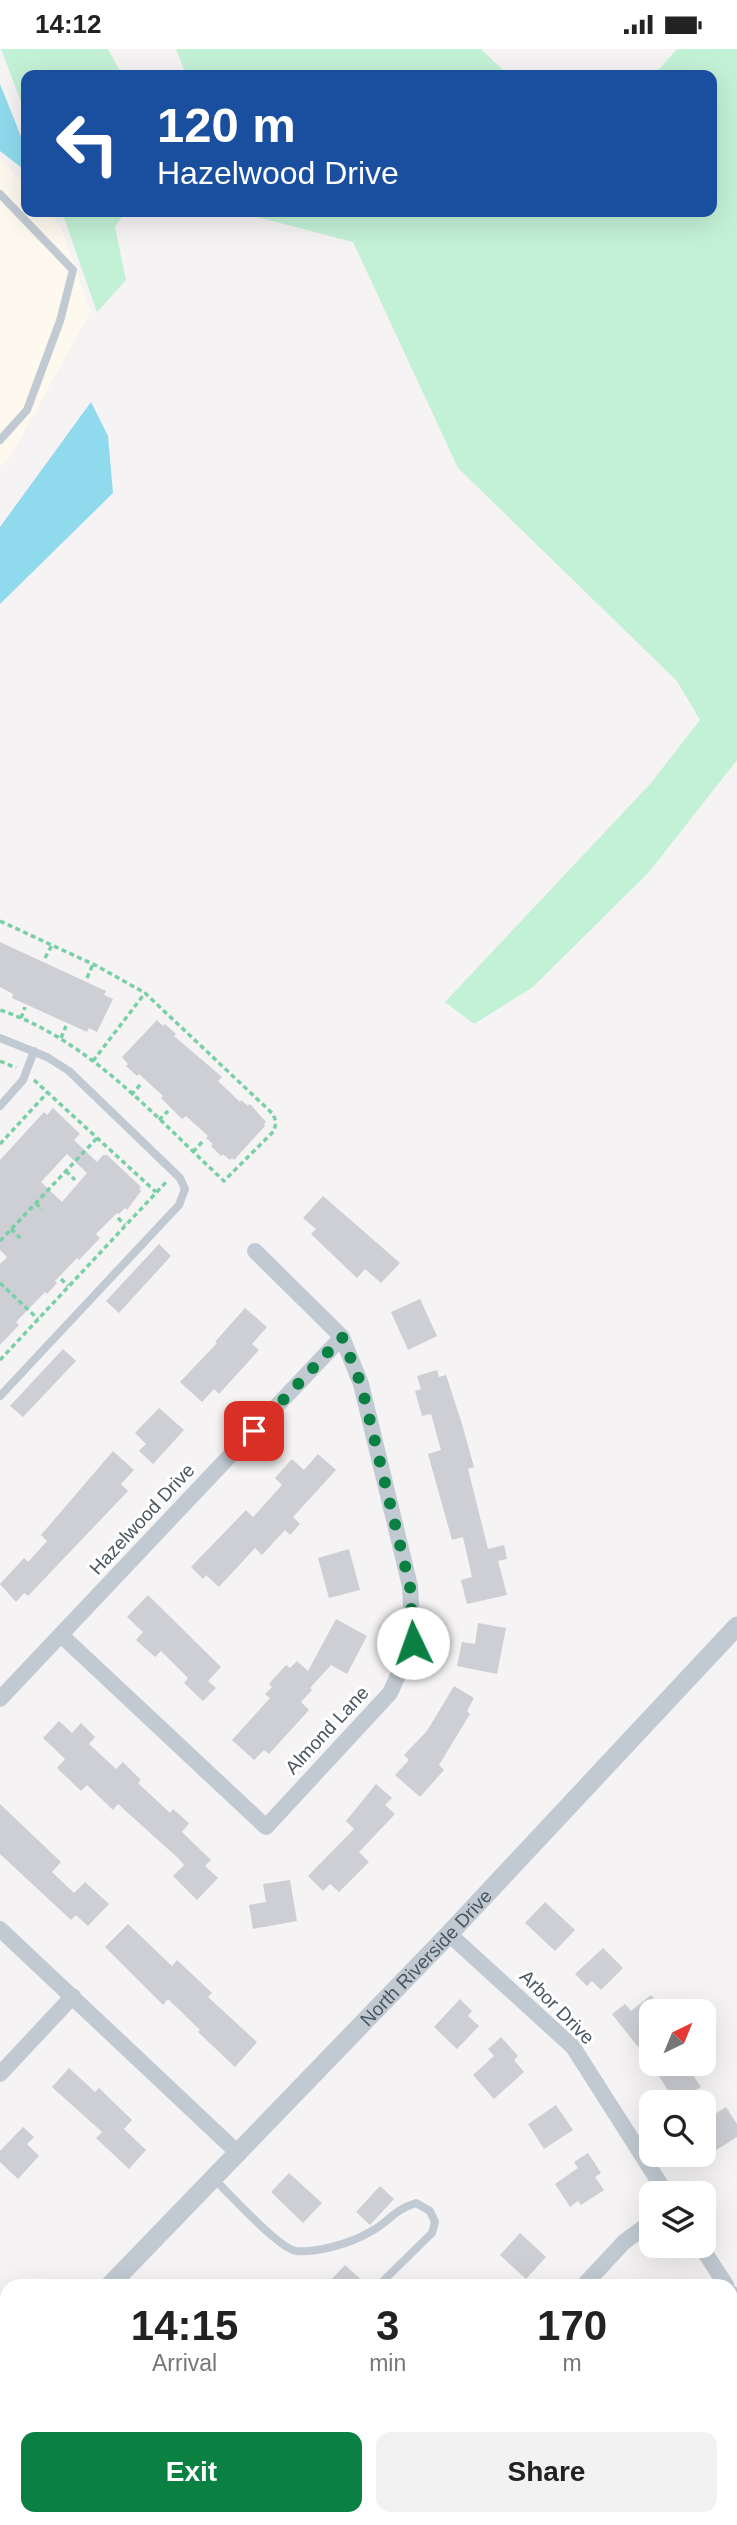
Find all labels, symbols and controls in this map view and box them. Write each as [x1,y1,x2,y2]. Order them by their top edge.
text: 14:12 [35,9,102,39]
icon: left [42,98,133,189]
text: 120 m [157,98,296,152]
text: Hazelwood Drive [157,155,399,191]
pin [224,1401,284,1461]
icon: arrive [235,1412,273,1450]
street label: Hazelwood Drive [85,1459,199,1579]
position arrow [376,1606,450,1680]
street label: Almond Lane [281,1682,373,1778]
street label: North Riverside Drive [356,1885,496,2030]
street label: Arbor Drive [516,1966,598,2048]
north arrow [639,1999,716,2075]
map controls [639,1999,716,2258]
button: search [639,2090,716,2167]
button: layers [639,2181,716,2258]
text: 14:15 [131,2302,238,2349]
text: 3 [376,2302,399,2349]
text: 170 [537,2302,607,2349]
text: Arrival [152,2350,217,2376]
text: min [369,2350,406,2376]
text: m [563,2350,582,2376]
button: Exit [21,2432,362,2512]
button: Share [376,2432,717,2512]

